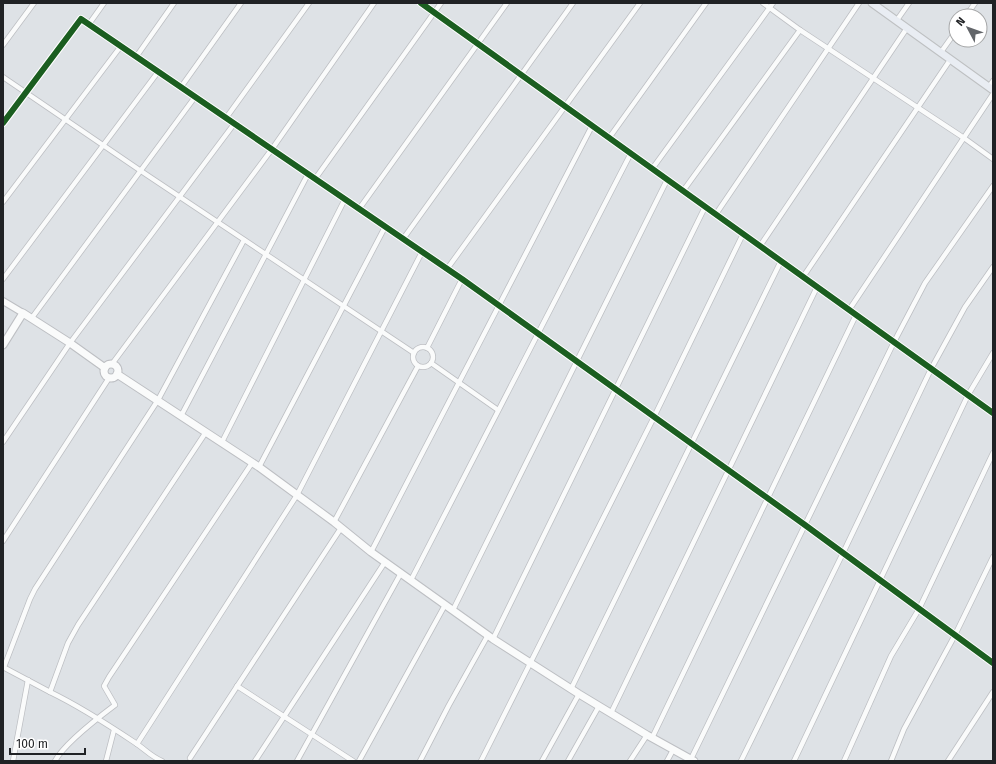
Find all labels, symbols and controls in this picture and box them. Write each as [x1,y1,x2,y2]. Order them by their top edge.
north arrow [948,8,988,48]
text: N [954,15,968,29]
scale bar [10,730,85,756]
text: 100 m [16,737,48,751]

